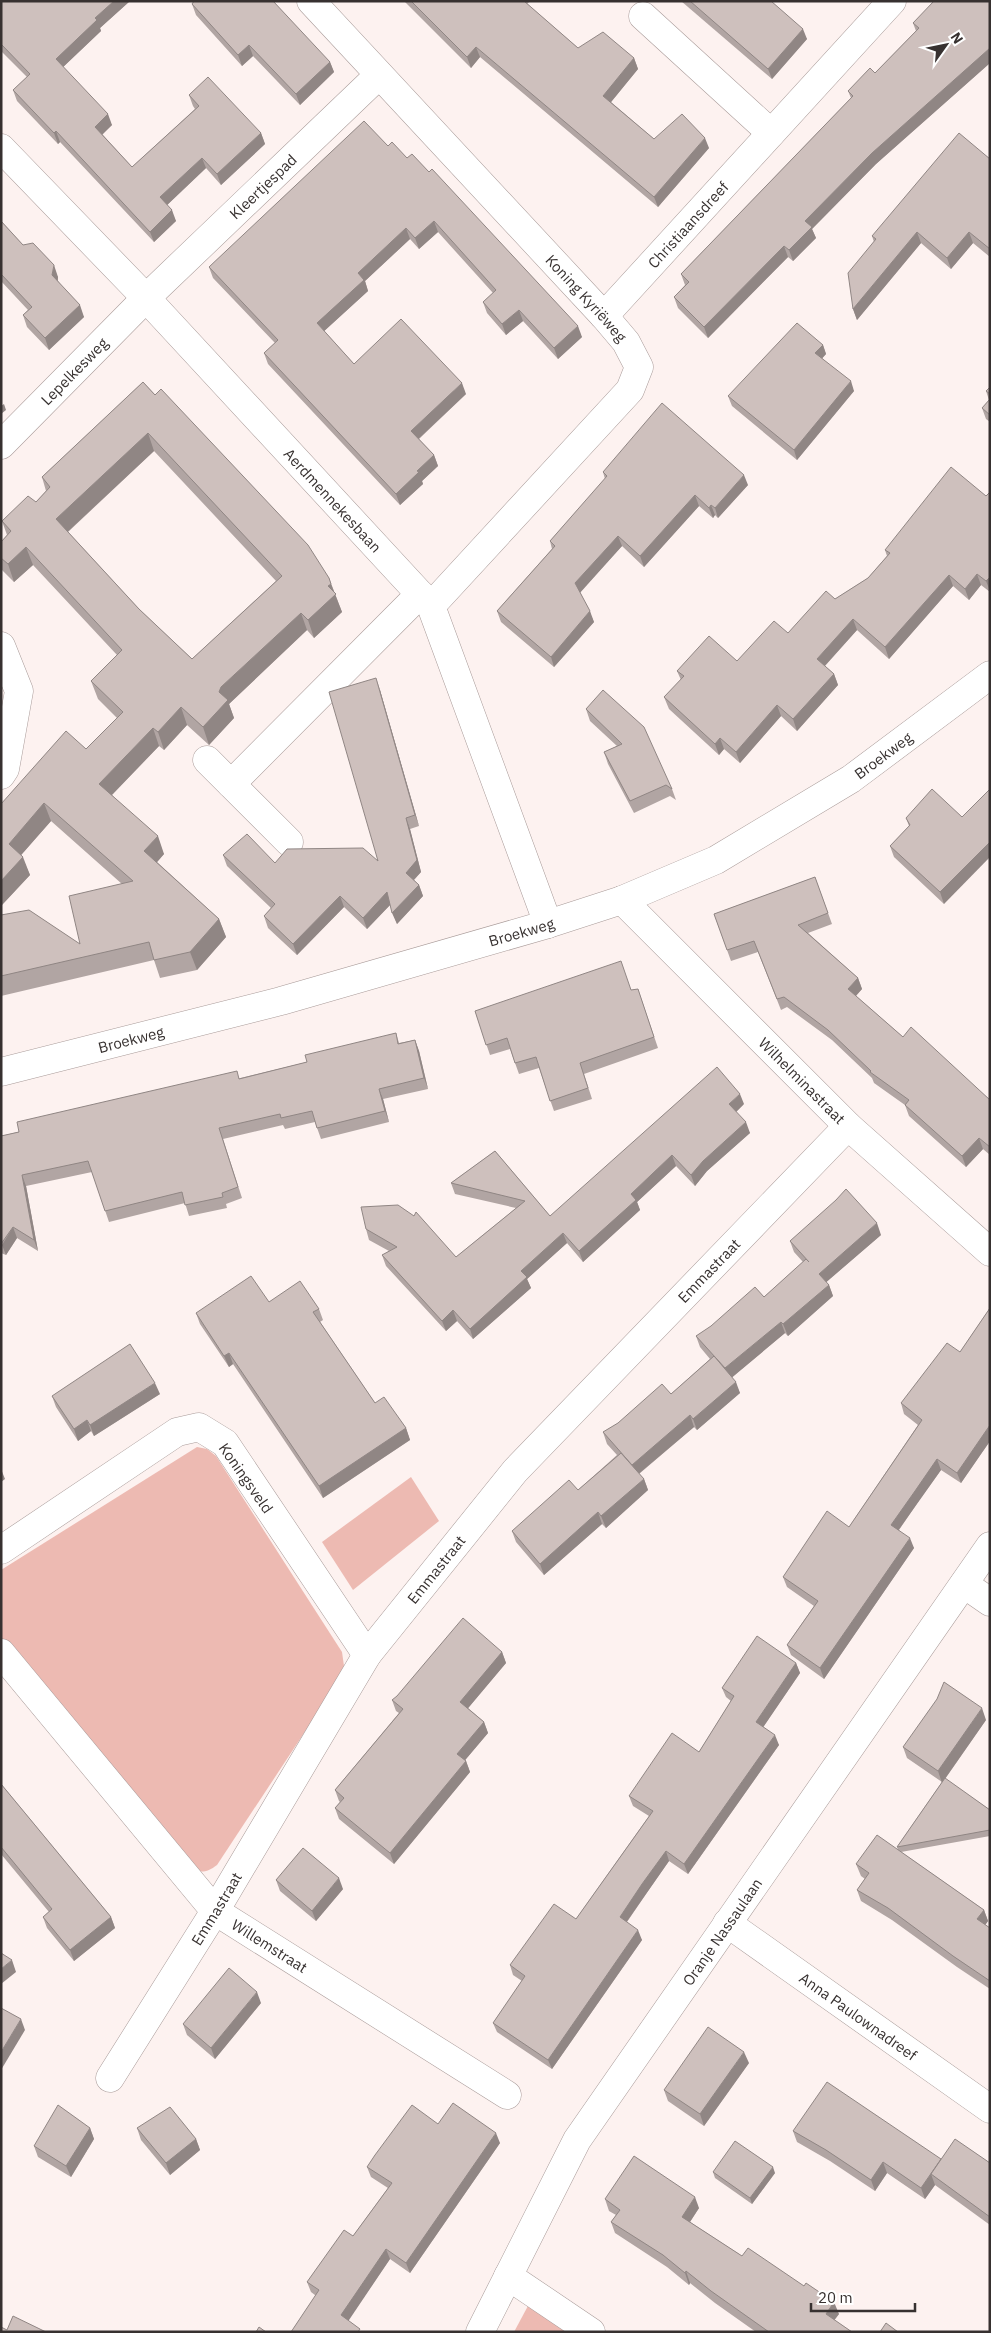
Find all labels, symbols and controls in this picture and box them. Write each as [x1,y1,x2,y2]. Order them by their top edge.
north arrow [921,20,971,70]
text: N [947,29,967,47]
street label: Kleertjespad [225,150,300,223]
street label: Christiaansdreef [643,177,732,272]
street label: Koning Kyriëweg [542,250,631,346]
street label: Lepelkesweg [37,333,112,409]
street label: Aerdmennekesbaan [280,444,386,556]
street label: Broekweg [850,727,916,783]
street label: Broekweg [486,913,557,950]
street label: Broekweg [96,1022,166,1057]
street label: Wilhelminastraat [755,1033,850,1128]
street label: Emmastraat [673,1234,744,1307]
street label: Koningsveld [215,1439,277,1517]
street label: Emmastraat [403,1531,469,1607]
street label: Emmastraat [187,1868,246,1949]
street label: Oranje Nassaulaan [678,1874,766,1989]
street label: Willemstraat [228,1915,311,1976]
street label: Anna Paulownadreef [796,1968,921,2064]
scale bar [811,2280,915,2312]
text: 20 m [818,2288,853,2307]

